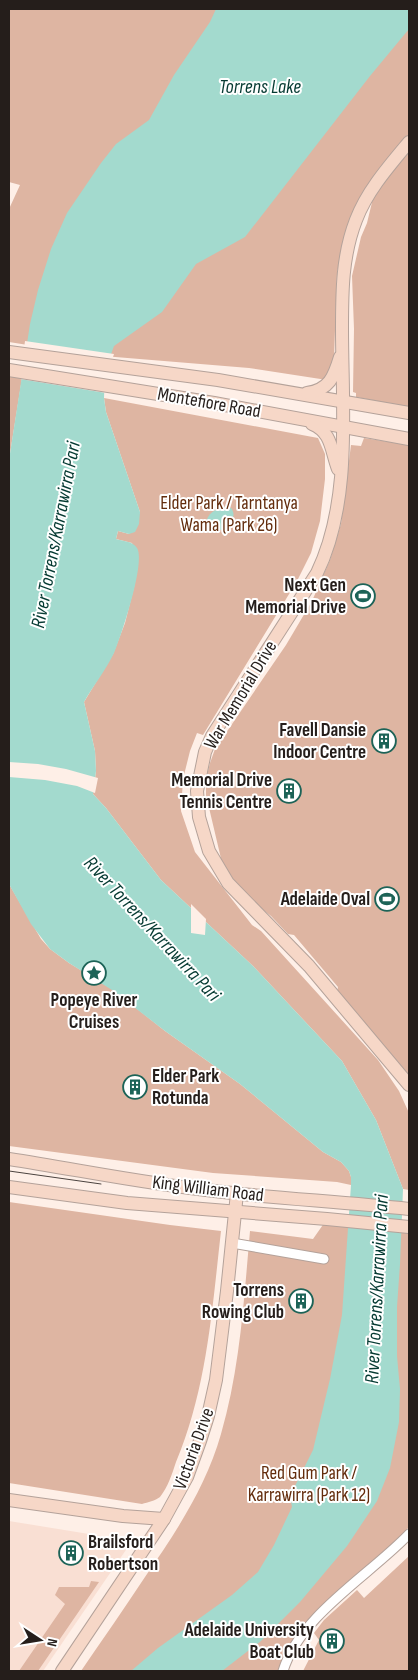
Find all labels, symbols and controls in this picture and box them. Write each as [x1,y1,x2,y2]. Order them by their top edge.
water label: Torrens Lake [219,75,301,99]
street label: Montefiore Road [156,383,262,423]
water label: River Torrens/Karrawirra Pari [26,438,86,630]
park label: Elder Park / Tarntanya Wama (Park 26) [160,492,298,537]
place label: Next Gen Memorial Drive [245,574,346,619]
sports icon: Next Gen Memorial Drive [350,583,376,609]
street label: War Memorial Drive [200,636,282,754]
place label: Favell Dansie Indoor Centre [273,719,366,764]
building icon: Favell Dansie Indoor Centre [371,728,397,754]
place label: Memorial Drive Tennis Centre [171,769,272,814]
building icon: Memorial Drive Tennis Centre [276,778,302,804]
water label: River Torrens/Karrawirra Pari [79,852,226,1007]
sports icon: Adelaide Oval [374,886,400,912]
place label: Adelaide Oval [280,888,370,911]
place icon: Popeye River Cruises [81,960,107,986]
place label: Popeye River Cruises [51,989,138,1034]
place label: Elder Park Rotunda [152,1065,219,1110]
building icon: Elder Park Rotunda [122,1074,148,1100]
street label: King William Road [151,1171,265,1207]
water label: River Torrens/Karrawirra Pari [360,1192,394,1384]
place label: Torrens Rowing Club [202,1279,284,1324]
building icon: Torrens Rowing Club [288,1288,314,1314]
street label: Victoria Drive [169,1405,219,1493]
park label: Red Gum Park / Karrawirra (Park 12) [248,1462,370,1507]
place label: Brailsford Robertson [88,1531,158,1576]
building icon: Brailsford Robertson [58,1540,84,1566]
north arrow [15,1615,65,1665]
place label: Adelaide University Boat Club [184,1619,314,1664]
building icon: Adelaide University Boat Club [319,1628,345,1654]
text: N [43,1637,61,1648]

